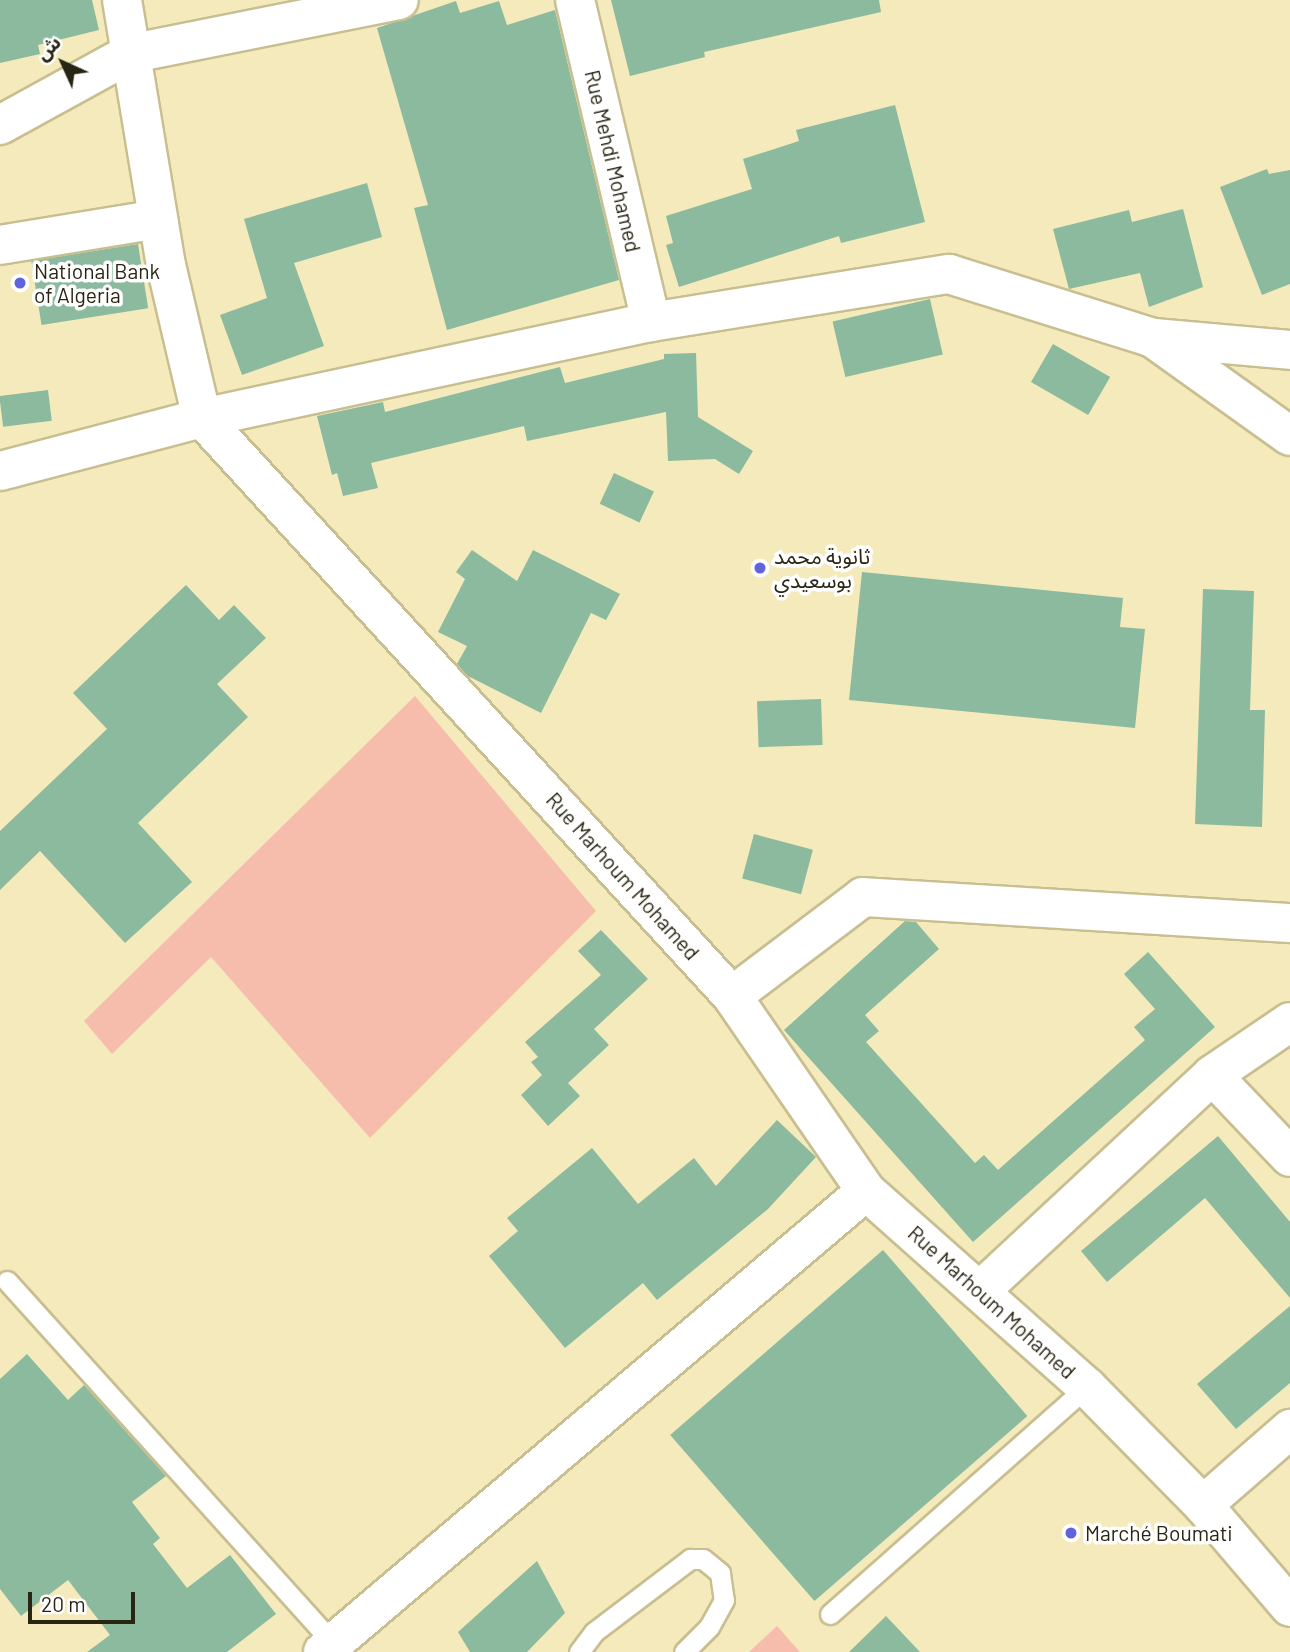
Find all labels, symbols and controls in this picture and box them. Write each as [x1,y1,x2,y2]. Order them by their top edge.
north arrow [28,28,98,98]
text: ش [30,30,65,65]
street label: Rue Mehdi Mohamed [580,67,646,255]
place label: National Bank of Algeria [34,258,160,308]
marker: National Bank of Algeria [12,275,28,291]
place label: ثانوية محمد بوسعيدي [774,543,870,593]
marker: ثانوية محمد بوسعيدي [752,560,768,576]
street label: Rue Marhoum Mohamed [541,787,705,965]
street label: Rue Marhoum Mohamed [903,1220,1081,1384]
place label: Marché Boumati [1085,1520,1233,1546]
marker: Marché Boumati [1063,1525,1079,1541]
scale bar [32,1578,138,1622]
text: 20 m [41,1591,86,1616]

